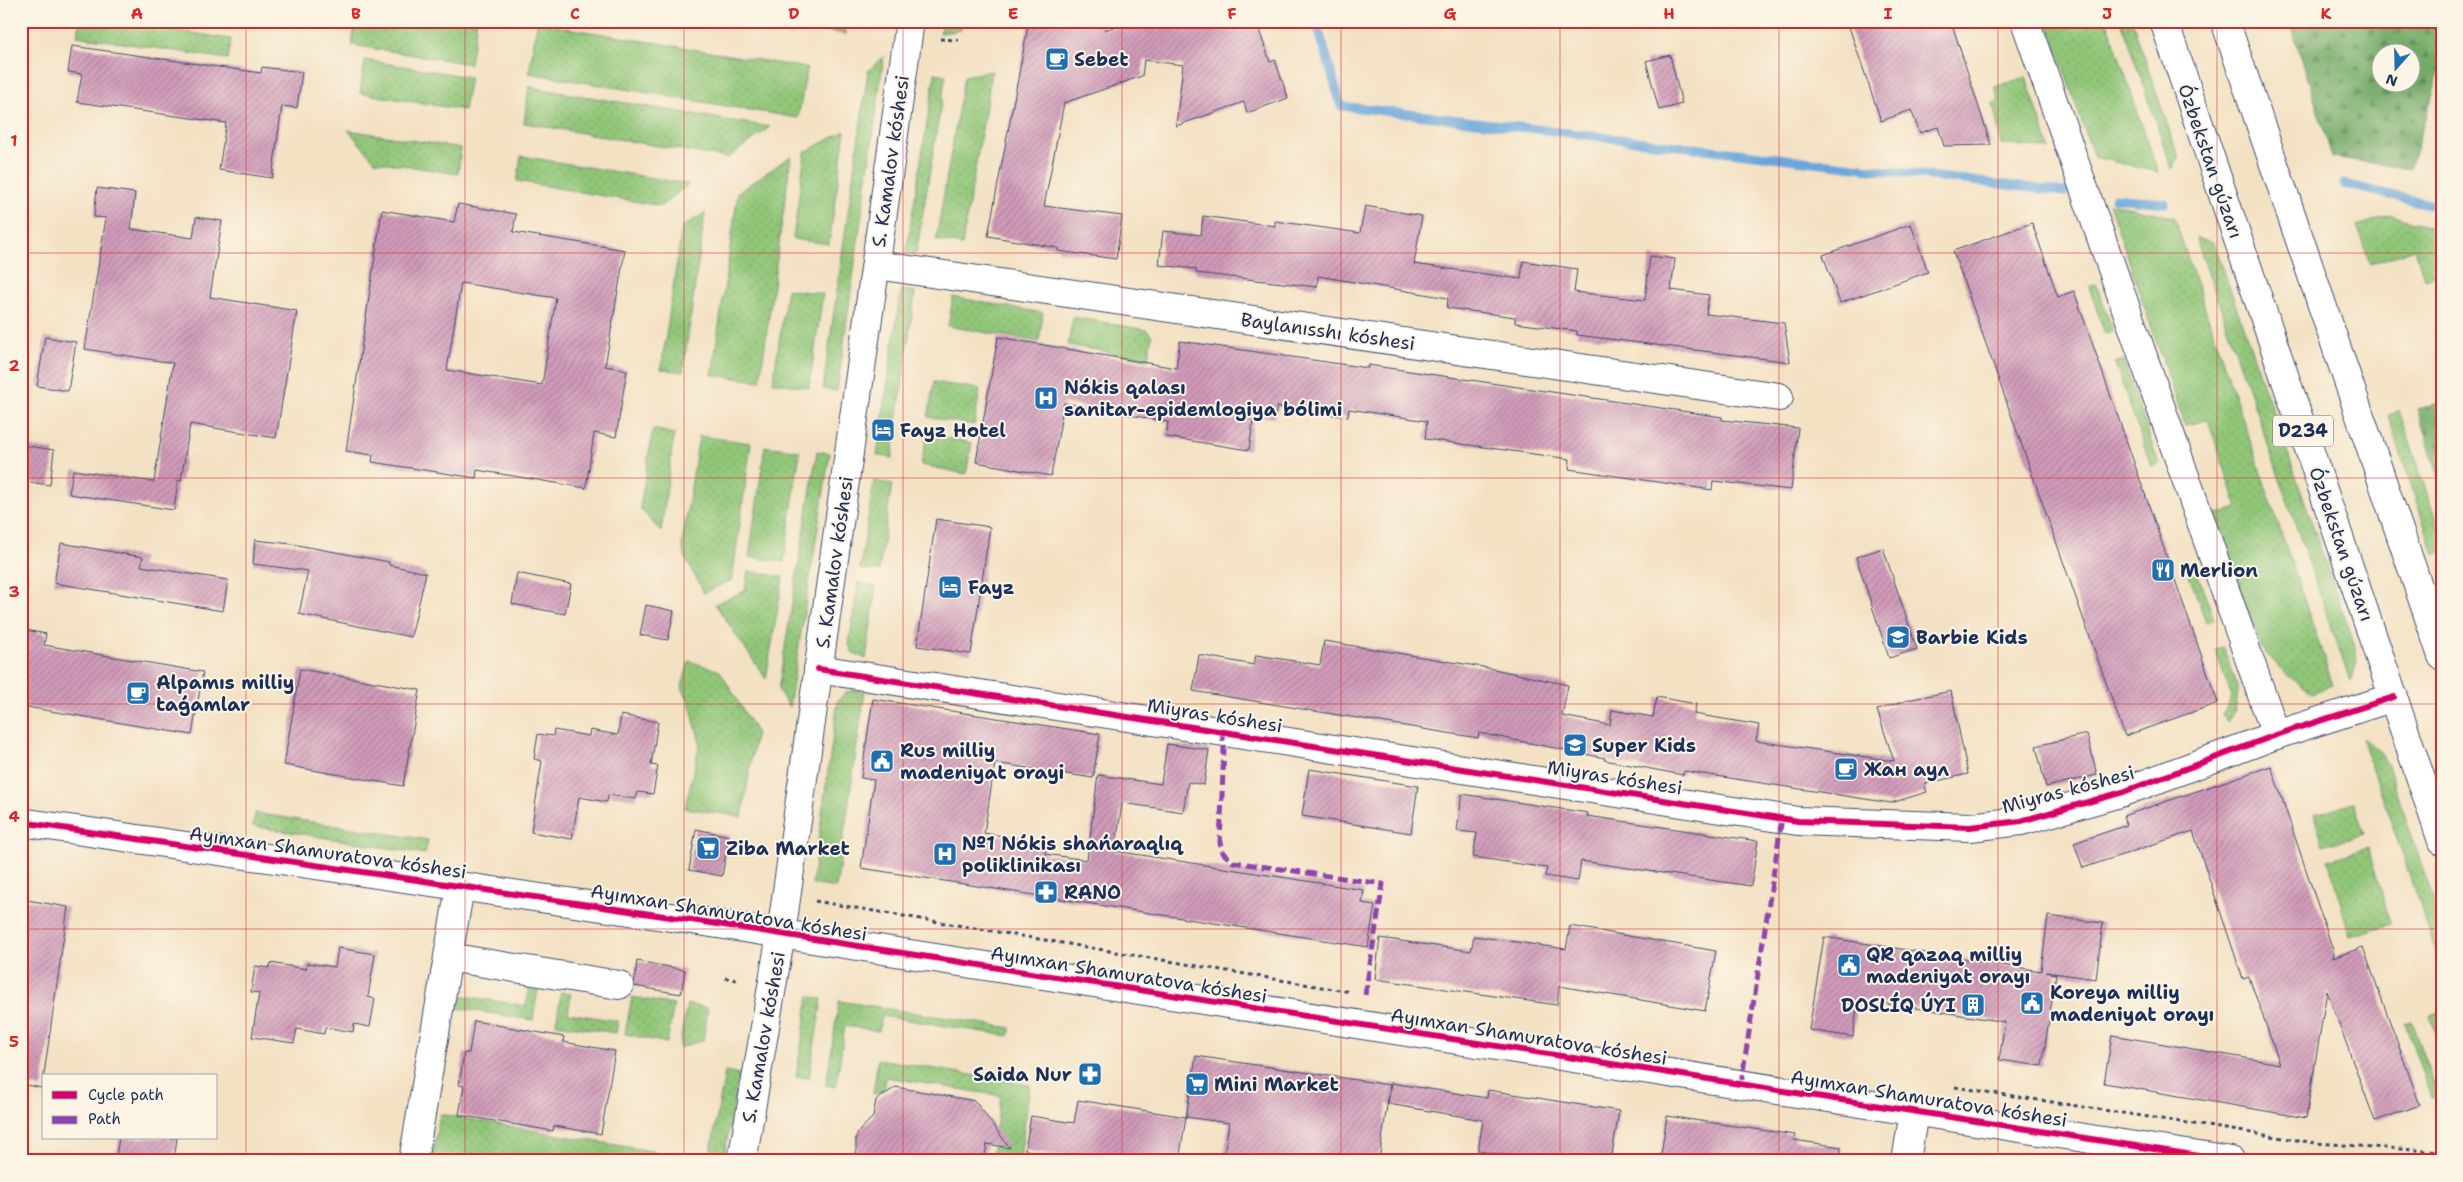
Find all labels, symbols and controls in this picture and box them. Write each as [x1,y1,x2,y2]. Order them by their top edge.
text: A [131,3,143,24]
text: B [351,3,361,24]
text: C [570,3,580,24]
text: D [788,3,800,24]
text: E [1008,3,1018,24]
text: F [1227,3,1237,24]
text: G [1444,3,1457,24]
text: H [1663,3,1675,24]
text: I [1884,3,1893,24]
text: J [2102,3,2112,24]
text: K [2321,3,2332,24]
north arrow [2370,42,2420,92]
cafe icon: Sebet [1044,46,1070,72]
place label: Sebet [1074,47,1129,72]
text: N [2383,70,2400,91]
street label: S. Kamalov kóshesi [866,73,915,249]
street label: Ózbekstan gúzarı [2172,80,2250,242]
text: 1 [10,130,18,151]
street label: Baylanısshı kóshesi [1239,307,1417,356]
text: 2 [8,355,20,376]
place label: Nókis qalası sanitar-epidemlogiya bólimi [1064,375,1343,422]
hospital icon: Nókis qalası sanitar-epidemlogiya bólimi [1033,385,1059,411]
road number: D234 [2273,416,2333,446]
hotel icon: Fayz Hotel [870,417,896,443]
place label: Fayz Hotel [900,418,1006,443]
street label: Ózbekstan gúzarı [2303,463,2381,625]
street label: S. Kamalov kóshesi [810,474,859,650]
restaurant icon: Merlion [2150,557,2176,583]
place label: Merlion [2180,558,2258,583]
hotel icon: Fayz [937,574,963,600]
place label: Fayz [968,575,1015,600]
text: 3 [8,581,20,602]
school or university icon: Barbie Kids [1885,624,1911,650]
place label: Barbie Kids [1916,625,2028,650]
place label: Alpamıs milliy taǵamlar [156,670,294,717]
cafe icon: Alpamıs milliy taǵamlar [125,680,151,706]
street label: Miyras kóshesi [1146,692,1284,738]
school or university icon: Super Kids [1562,732,1588,758]
place label: Super Kids [1592,733,1696,758]
place label: Rus milliy madeniyat orayi [900,738,1064,785]
public building icon: Rus milliy madeniyat orayi [869,748,895,774]
street label: Miyras kóshesi [1546,754,1684,800]
cafe icon: Жан аул [1833,756,1859,782]
place label: Жан аул [1864,757,1950,782]
street label: Miyras kóshesi [1999,760,2137,819]
text: 4 [8,806,20,827]
street label: Ayımxan Shamuratova kóshesi [188,821,468,884]
place label: №1 Nókis shańaraqlıq poliklinikası [962,831,1184,878]
supermarket icon: Ziba Market [695,835,721,861]
place label: Ziba Market [726,836,850,861]
hospital icon: №1 Nókis shańaraqlıq poliklinikası [932,841,958,867]
street label: Ayımxan Shamuratova kóshesi [589,878,869,947]
pharmacy icon: RANO [1033,879,1059,905]
place label: RANO [1064,880,1121,905]
street label: Ayımxan Shamuratova kóshesi [989,940,1269,1009]
place label: QR qazaq milliy madeniyat orayı [1866,942,2030,989]
street label: S. Kamalov kóshesi [736,949,791,1125]
public building icon: QR qazaq milliy madeniyat orayı [1836,952,1862,978]
place label: Koreya milliy madeniyat orayı [2050,980,2214,1027]
public building icon: Koreya milliy madeniyat orayı [2019,990,2045,1016]
place label: DOSLÍQ ÚYI [1841,992,1956,1018]
building icon: DOSLÍQ ÚYI [1960,992,1986,1018]
street label: Ayımxan Shamuratova kóshesi [1389,1002,1669,1071]
text: 5 [9,1031,19,1052]
pharmacy icon: Saida Nur [1077,1061,1103,1087]
place label: Saida Nur [973,1062,1072,1087]
street label: Ayımxan Shamuratova kóshesi [1789,1064,2069,1133]
supermarket icon: Mini Market [1184,1071,1210,1097]
place label: Mini Market [1214,1072,1339,1097]
legend [42,1074,218,1140]
text: Cycle path [88,1085,164,1105]
text: Path [88,1109,121,1129]

